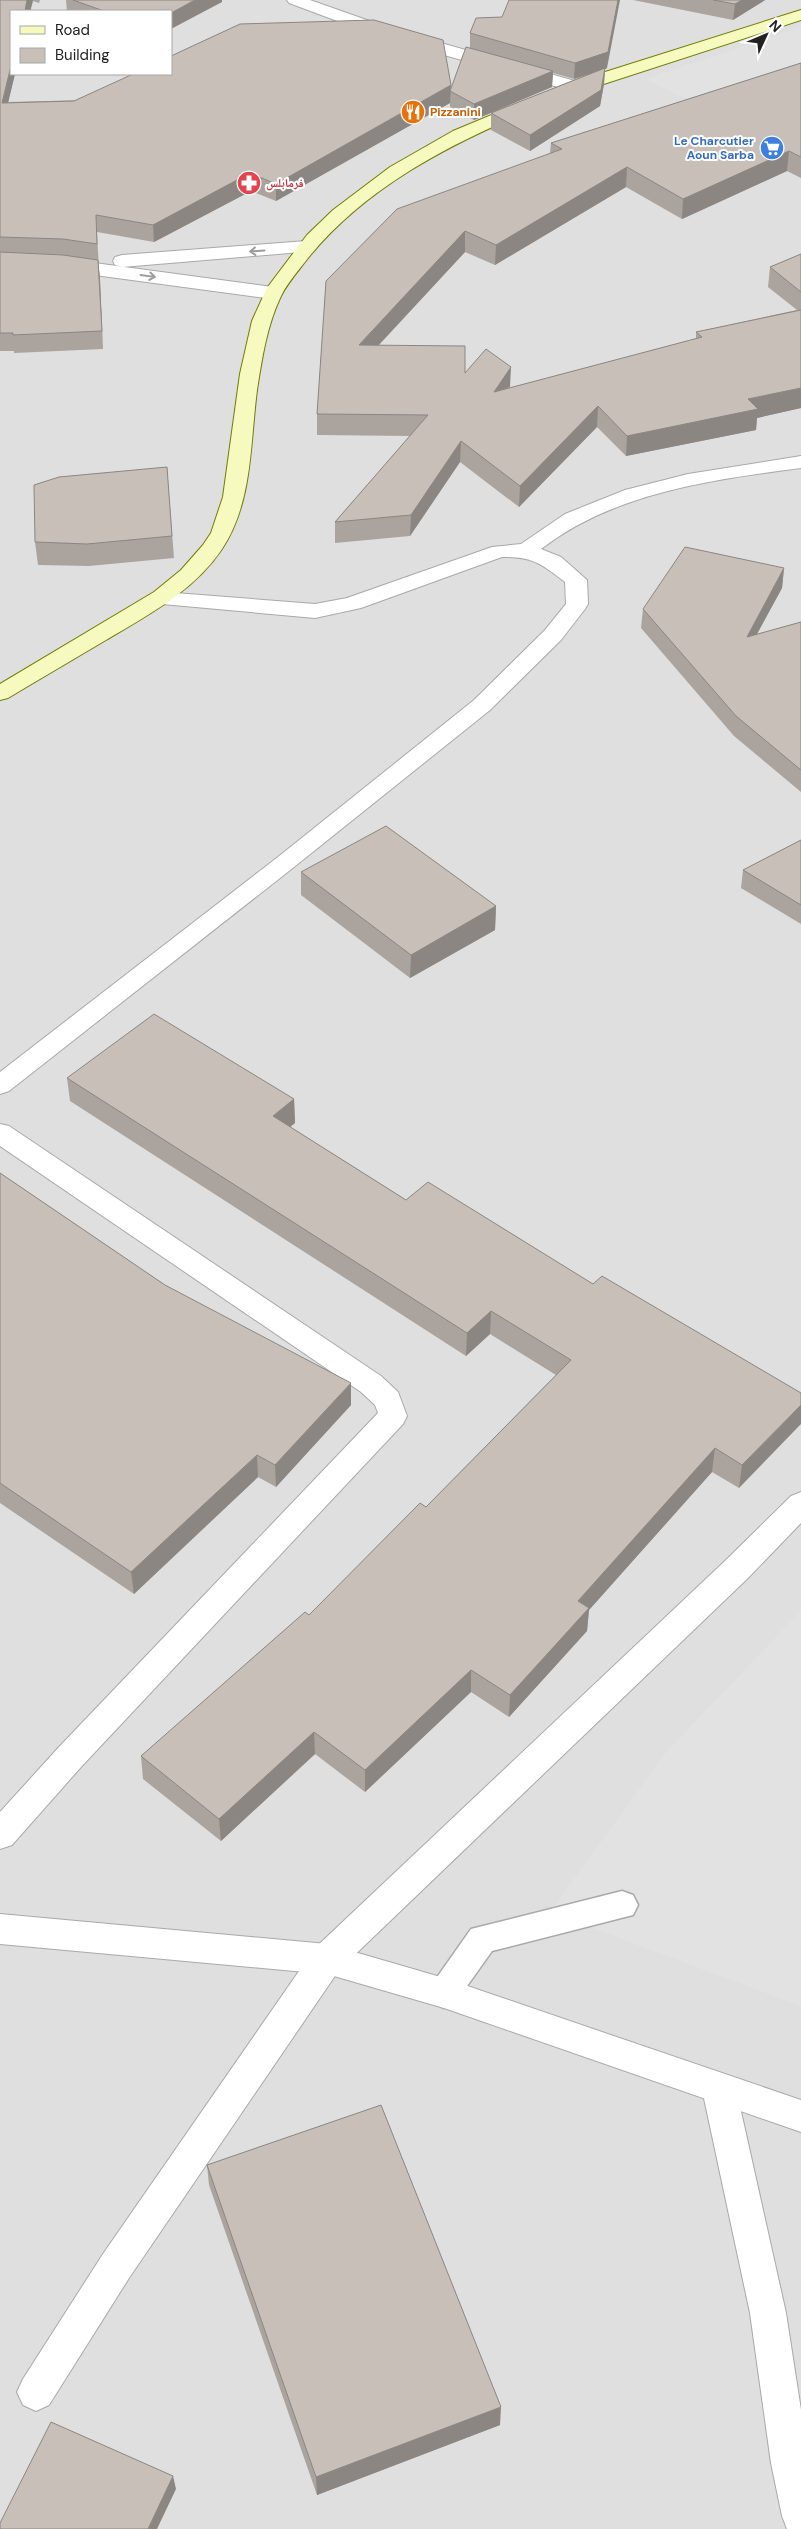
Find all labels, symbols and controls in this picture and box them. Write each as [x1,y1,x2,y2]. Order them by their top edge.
legend [10,10,172,75]
north arrow [741,10,791,60]
text: N [765,16,785,36]
text: Road [55,20,90,40]
text: Building [55,45,110,65]
restaurant icon: Pizzanini [400,99,426,125]
place label: Pizzanini [430,104,481,120]
place label: Le Charcutier Aoun Sarba [674,133,754,163]
supermarket icon: Le Charcutier Aoun Sarba [759,135,785,161]
pharmacy icon: فرمابلس [236,170,262,196]
place label: فرمابلس [266,175,304,191]
one-way arrow [250,246,266,255]
one-way arrow [140,271,156,281]

